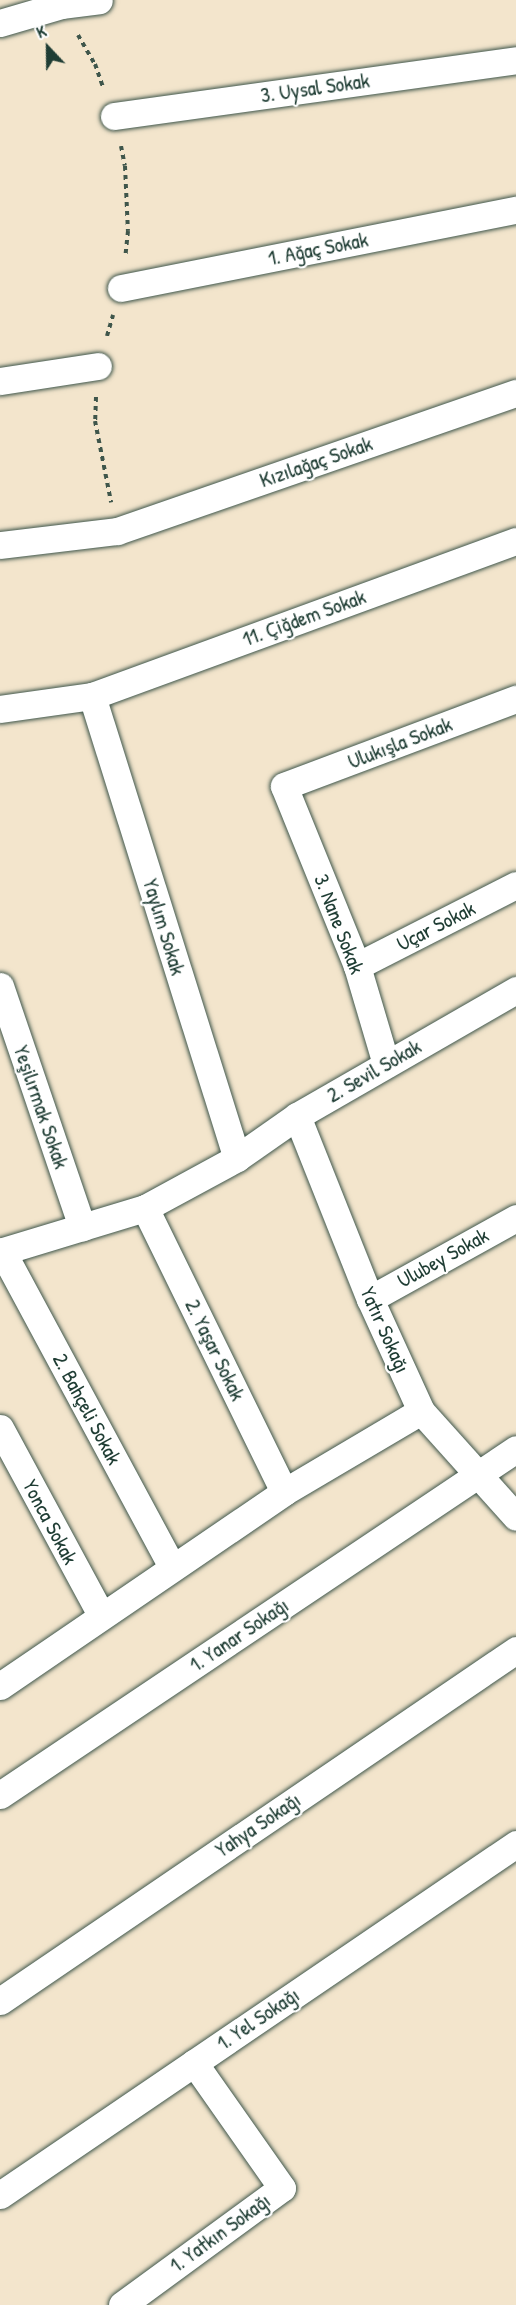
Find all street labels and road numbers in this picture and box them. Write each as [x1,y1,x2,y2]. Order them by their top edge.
street label: 3. Uysal Sokak [259,68,371,108]
street label: 1. Ağaç Sokak [266,227,370,271]
street label: Kızılağaç Sokak [256,431,376,493]
street label: 11. Çiğdem Sokak [239,584,369,652]
street label: Ulukışla Sokak [344,712,456,774]
street label: 3. Nane Sokak [308,871,370,977]
street label: Yaylım Sokak [137,876,191,978]
street label: Uçar Sokak [393,896,479,956]
street label: 2. Sevil Sokak [322,1034,426,1108]
street label: Yeşilırmak Sokak [8,1042,74,1172]
street label: Ulubey Sokak [393,1223,493,1293]
street label: Yatır Sokağı [355,1283,415,1377]
street label: 2. Yaşar Sokak [180,1295,250,1405]
street label: 2. Bahçeli Sokak [47,1349,127,1469]
street label: Yonca Sokak [17,1475,83,1569]
street label: 1. Yanar Sokağı [185,1593,293,1677]
street label: Yahya Sokağı [211,1787,305,1863]
street label: 1. Yel Sokağı [212,1982,304,2056]
street label: 1. Yatkın Sokağı [165,2188,275,2278]

